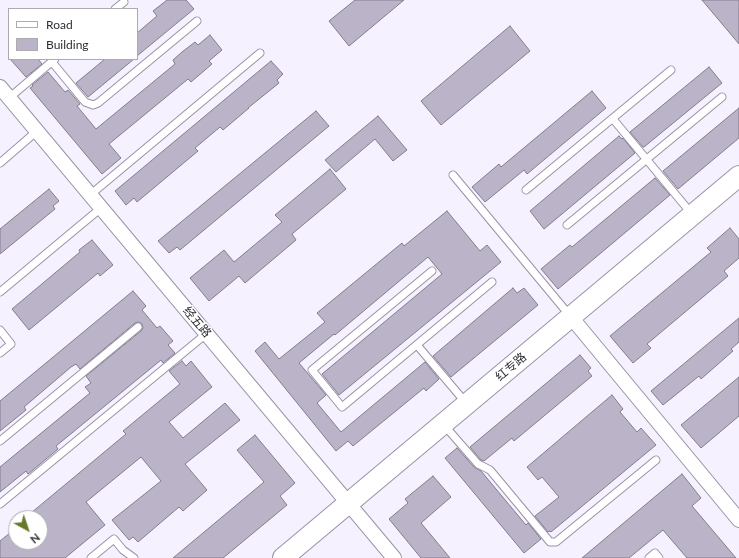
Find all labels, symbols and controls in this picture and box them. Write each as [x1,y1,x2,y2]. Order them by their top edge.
legend [8,8,138,60]
text: Road [46,17,73,32]
text: Building [46,37,89,52]
street label: 经五路 [180,304,214,340]
street label: 红专路 [493,350,529,384]
north arrow [8,510,48,550]
text: N [28,531,43,547]

